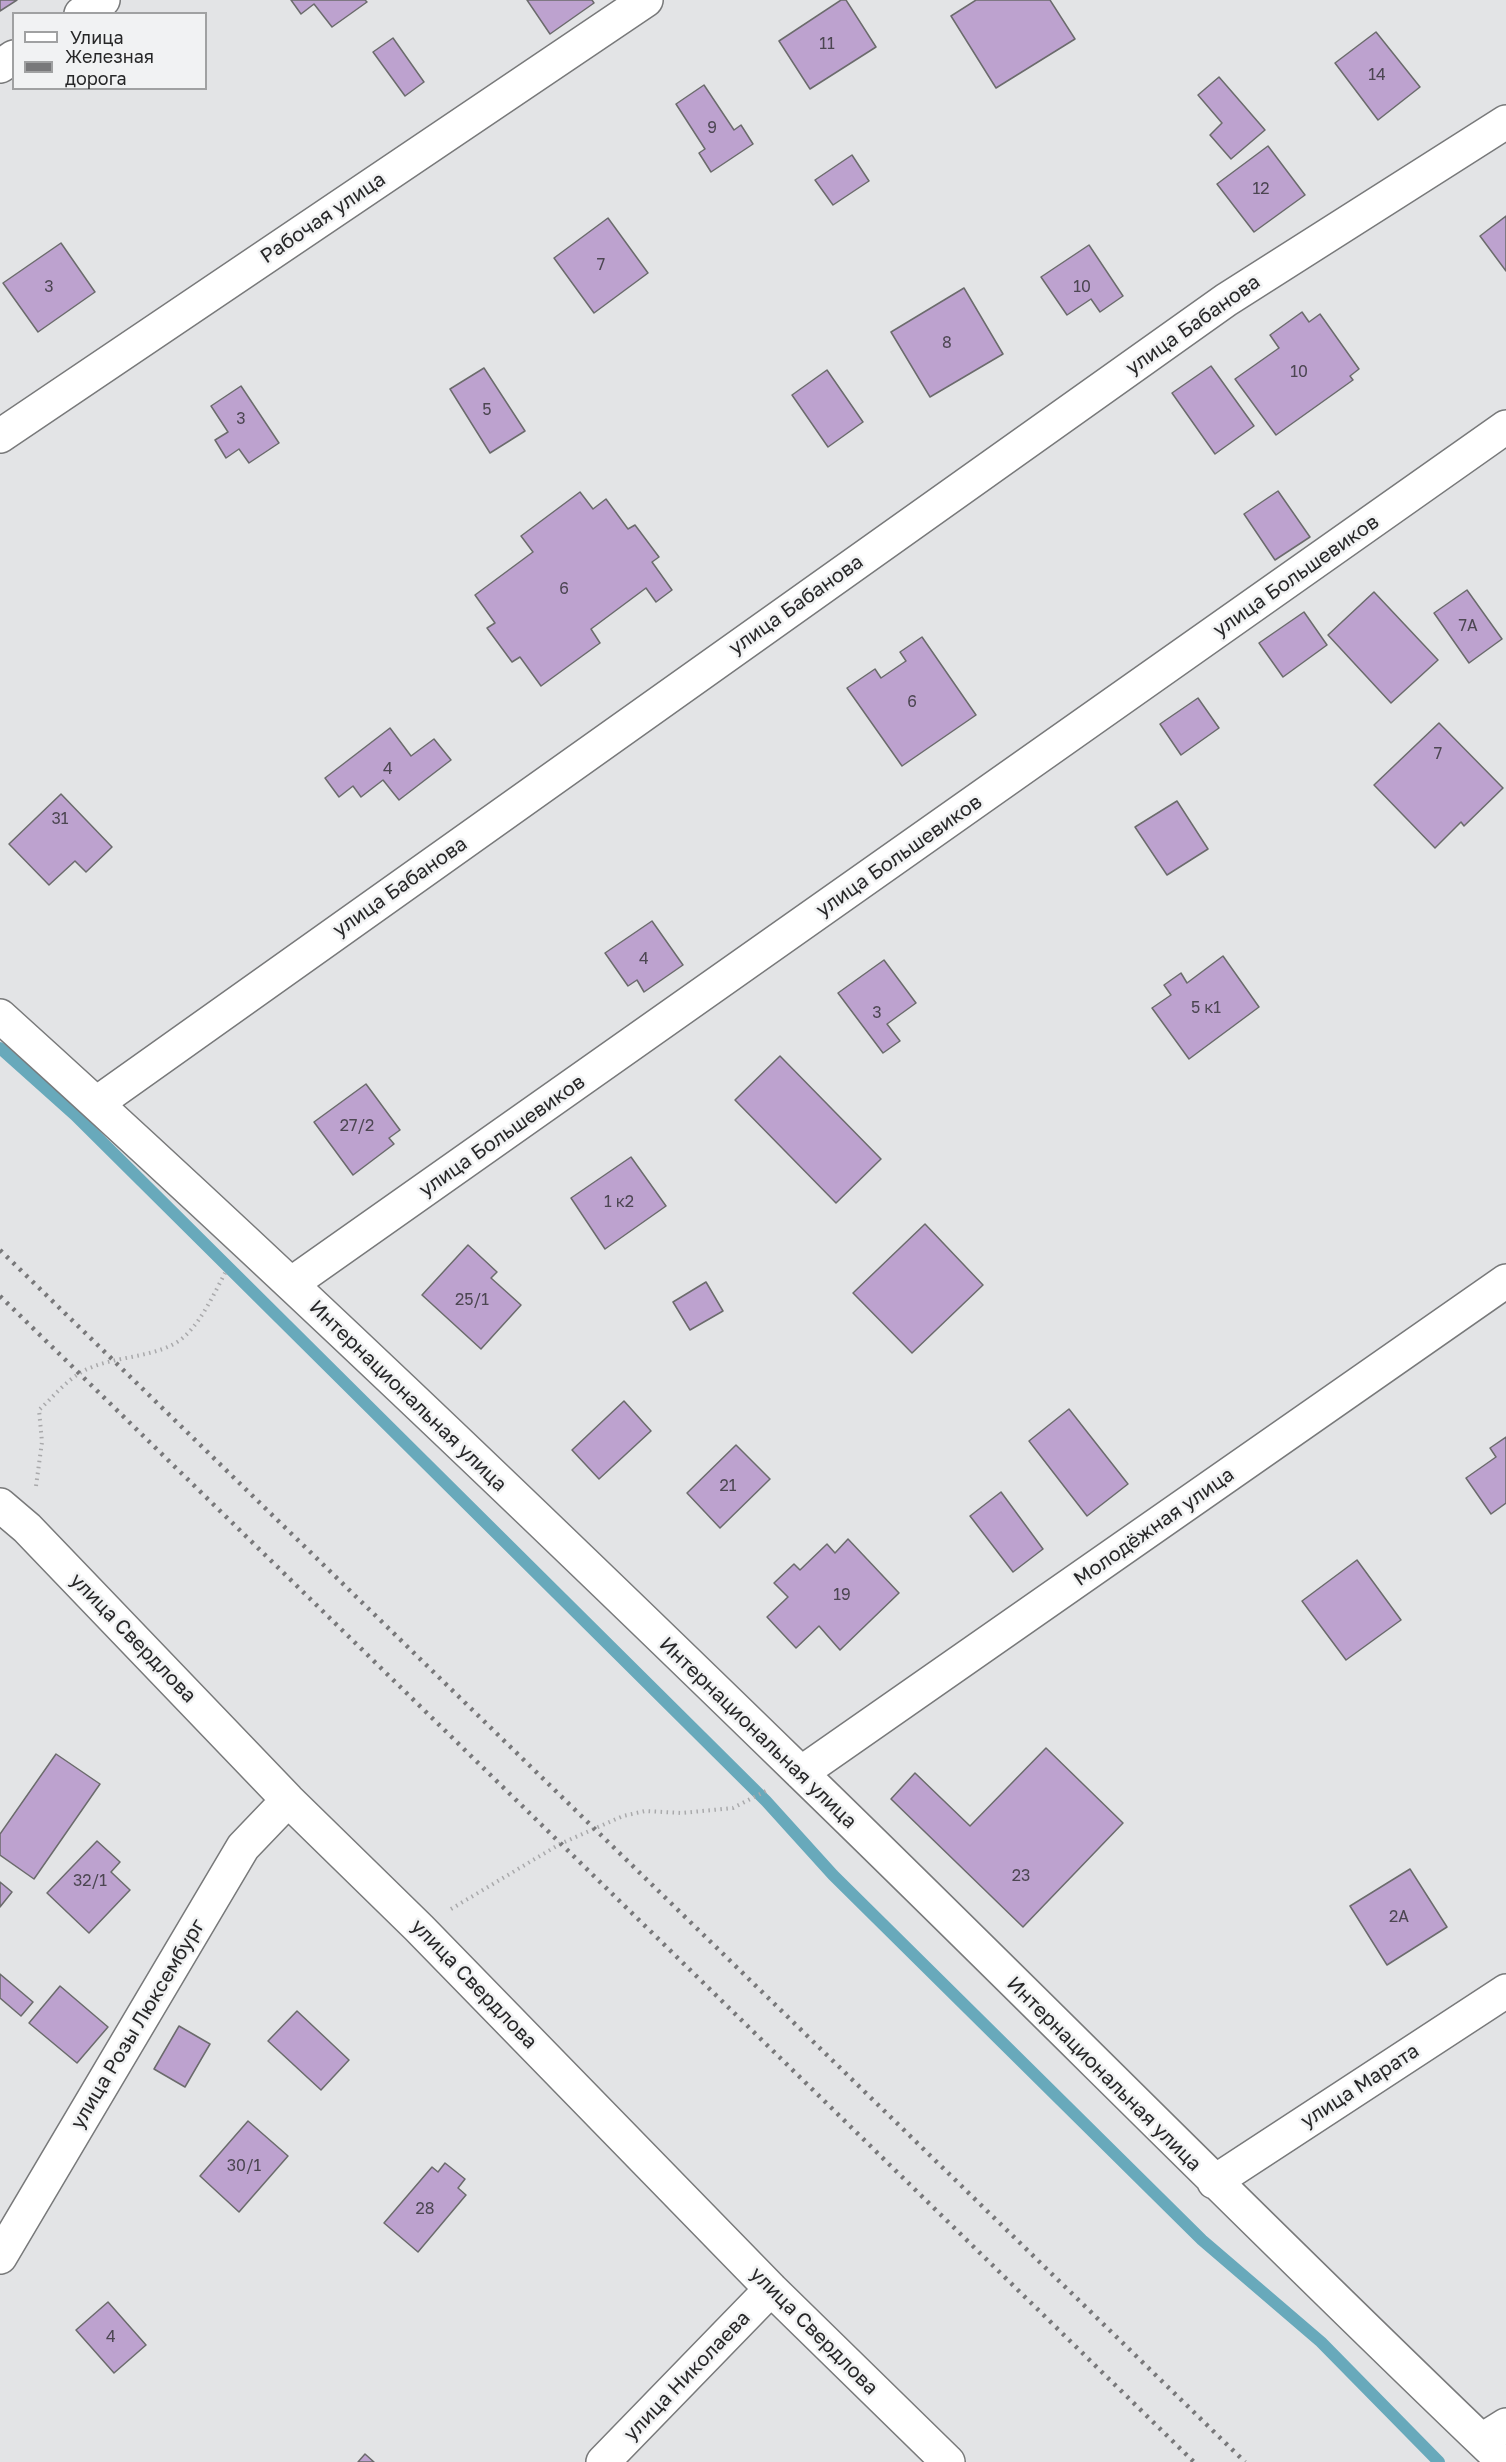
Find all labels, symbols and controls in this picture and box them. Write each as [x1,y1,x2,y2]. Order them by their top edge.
legend [12,12,207,90]
text: Улица [70,26,124,48]
house number: 11 [819,34,835,54]
text: Железная дорога [65,45,154,89]
house number: 14 [1368,65,1386,85]
house number: 9 [707,118,717,138]
street label: Рабочая улица [256,167,390,269]
house number: 12 [1252,179,1270,199]
house number: 7 [597,255,605,275]
street label: улица Бабанова [1121,270,1265,380]
house number: 3 [44,277,54,297]
house number: 10 [1073,277,1091,297]
house number: 8 [942,333,952,353]
house number: 10 [1290,362,1308,382]
house number: 5 [482,400,492,420]
house number: 3 [236,409,246,429]
street label: улица Большевиков [1209,510,1383,642]
street label: улица Бабанова [724,550,868,660]
house number: 6 [559,579,569,599]
house number: 7А [1458,616,1478,636]
house number: 6 [907,692,917,712]
house number: 7 [1434,744,1442,764]
house number: 4 [383,759,393,779]
street label: улица Большевиков [812,790,986,922]
house number: 31 [51,809,69,829]
street label: улица Бабанова [328,832,472,942]
house number: 4 [639,949,649,969]
house number: 5 к1 [1191,998,1221,1018]
house number: 3 [872,1003,882,1023]
street label: улица Большевиков [415,1070,589,1202]
house number: 27/2 [340,1116,374,1136]
house number: 1 к2 [604,1192,634,1212]
house number: 25/1 [455,1290,489,1310]
street label: Интернациональная улица [304,1295,512,1497]
street label: Молодёжная улица [1069,1463,1239,1591]
house number: 21 [719,1476,737,1496]
street label: улица Свердлова [65,1568,201,1708]
house number: 19 [833,1585,851,1605]
street label: Интернациональная улица [654,1632,862,1834]
house number: 23 [1012,1866,1030,1886]
house number: 32/1 [73,1871,107,1891]
house number: 2А [1389,1907,1409,1927]
street label: улица Свердлова [406,1914,542,2054]
street label: улица Розы Люксембург [66,1915,210,2133]
street label: Интернациональная улица [1002,1972,1206,2176]
street label: улица Марата [1296,2039,1424,2133]
house number: 30/1 [227,2156,261,2176]
house number: 28 [415,2199,435,2219]
street label: улица Свердлова [745,2262,883,2400]
street label: улица Николаева [619,2306,755,2446]
house number: 4 [106,2327,116,2347]

